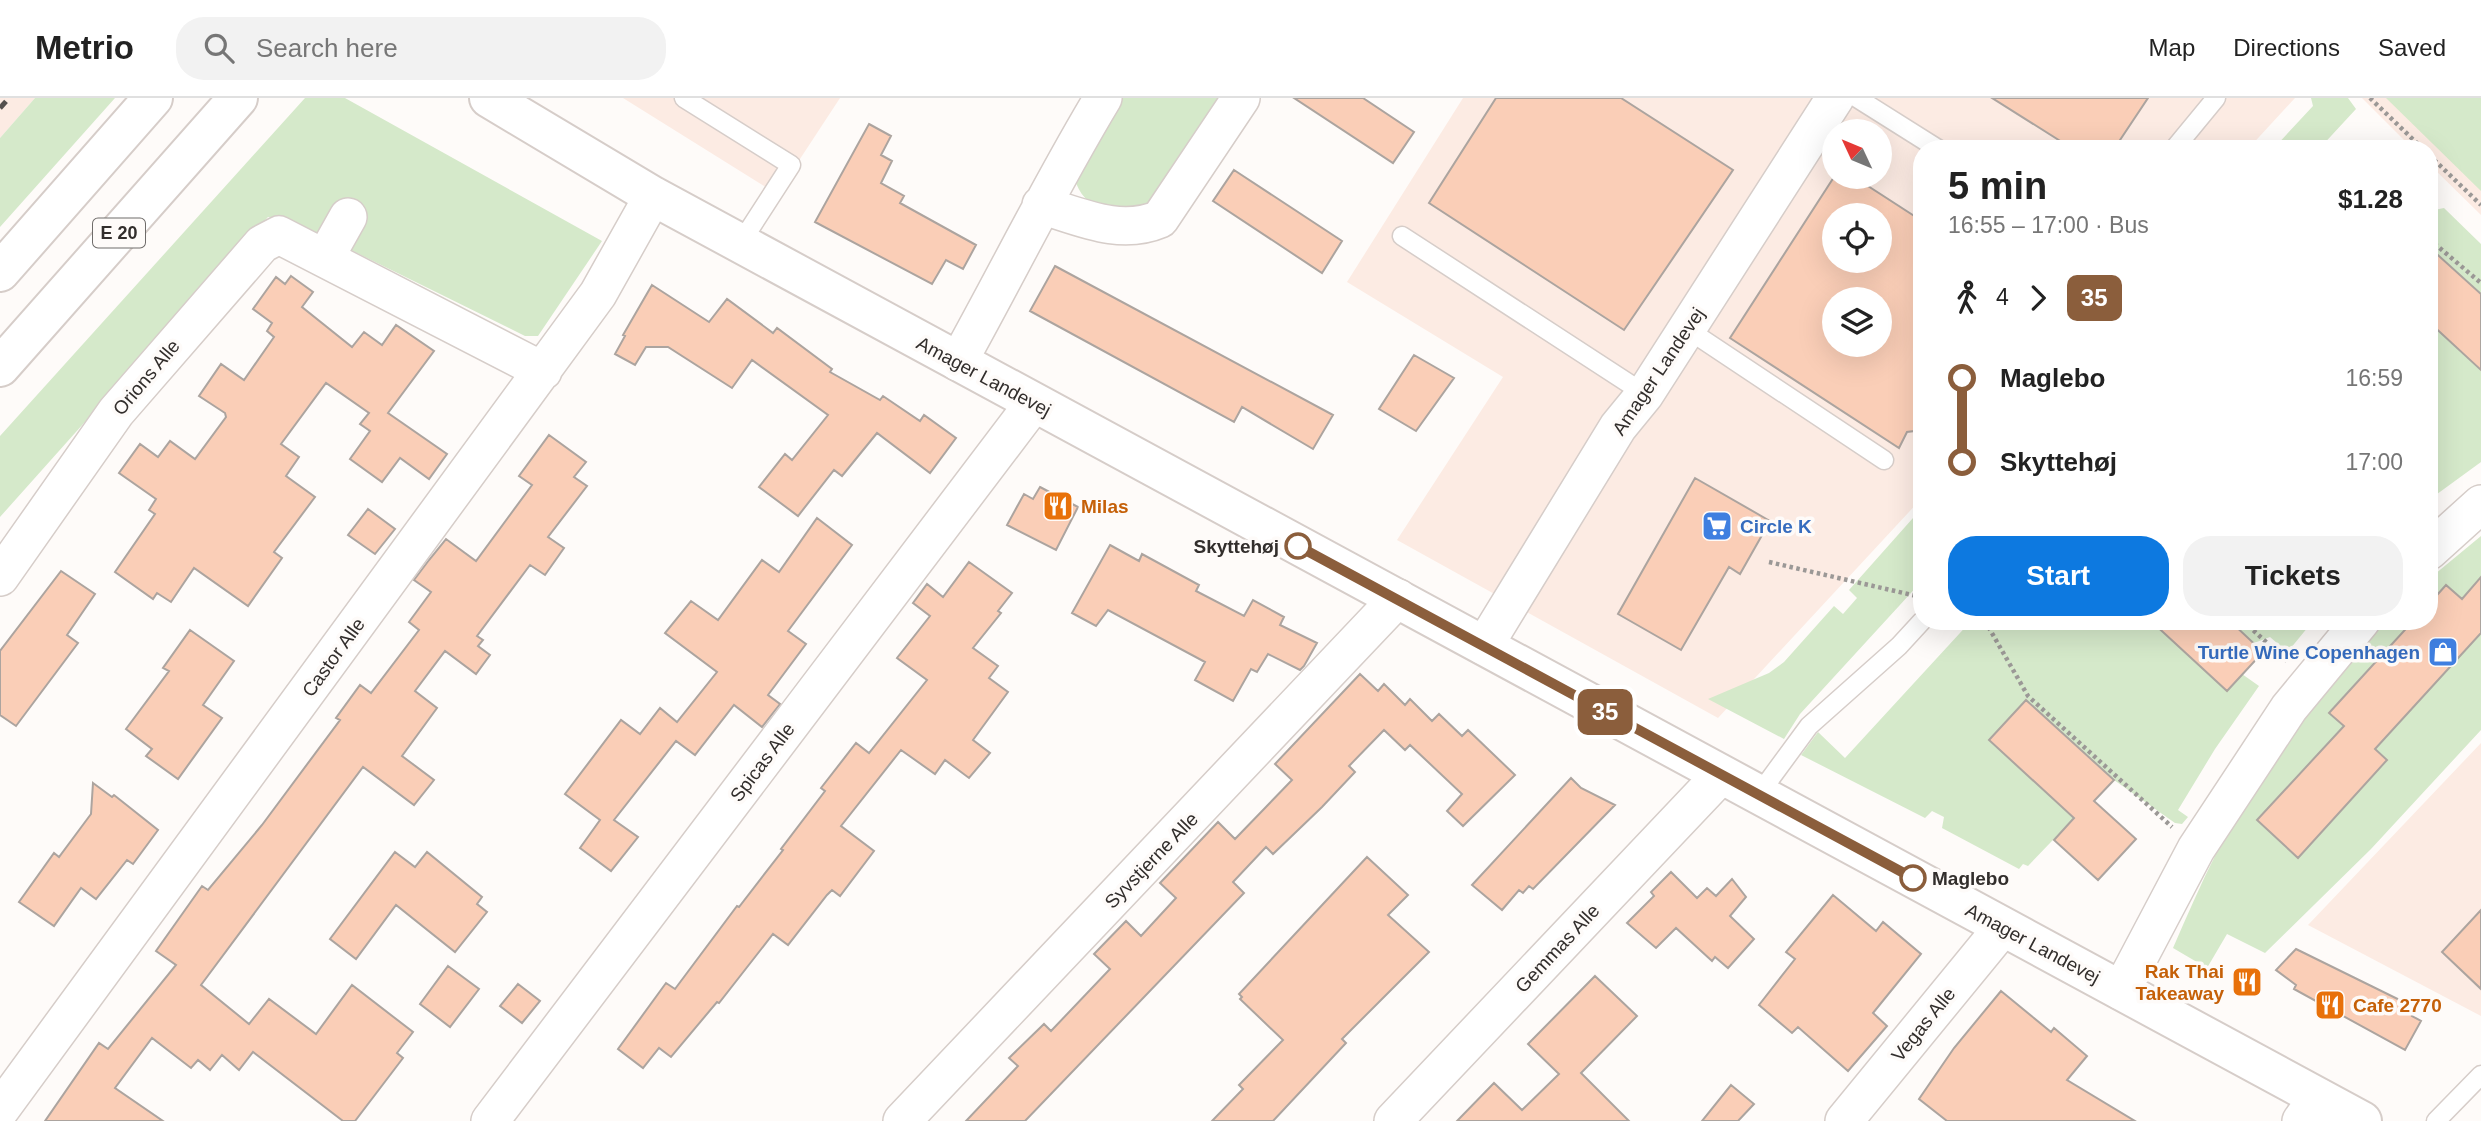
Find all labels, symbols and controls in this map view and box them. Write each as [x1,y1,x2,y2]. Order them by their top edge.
search box [176,17,666,80]
text: Metrio [35,29,134,66]
icon: search [200,29,238,67]
text: Search here [256,33,398,63]
text: Map [2149,34,2195,61]
text: Directions [2233,34,2340,61]
text: Saved [2378,34,2446,61]
north arrow [1822,119,1892,189]
map controls [1822,119,1892,357]
text: 5 min [1948,165,2047,207]
text: $1.28 [2338,184,2403,214]
button: locate [1822,203,1892,273]
text: 16:55 – 17:00 · Bus [1948,212,2149,238]
road number: E 20 [93,218,145,248]
icon: walk [1948,279,1986,317]
icon: forward [2019,279,2057,317]
text: 4 [1996,284,2009,310]
text: 35 [2081,284,2108,311]
button: layers [1822,287,1892,357]
street label: Amager Landevej [1608,304,1709,439]
street label: Amager Landevej [913,332,1054,421]
street label: Orions Alle [109,335,184,419]
text: Maglebo [2000,363,2105,393]
text: 16:59 [2345,365,2403,391]
text: Skyttehøj [2000,447,2117,477]
text: 17:00 [2345,449,2403,475]
restaurant icon: Milas [1041,489,1075,523]
place label: Milas [1081,496,1129,517]
supermarket icon: Circle K [1700,509,1734,543]
place label: Circle K [1740,516,1812,537]
marker: Skyttehøj [1285,533,1311,559]
place label: Skyttehøj [1193,536,1279,557]
button: Start [1948,536,2169,616]
button: Tickets [2183,536,2403,616]
street label: Castor Alle [298,614,369,701]
shop icon: Turtle Wine Copenhagen [2426,635,2460,669]
place label: Turtle Wine Copenhagen [2198,642,2420,663]
line badge: 35 [1574,689,1636,735]
text: 35 [1592,698,1618,725]
street label: Spicas Alle [726,719,799,806]
street label: Syvstjerne Alle [1101,808,1202,912]
marker: Maglebo [1900,865,1926,891]
place label: Maglebo [1932,868,2009,889]
street label: Amager Landevej [1962,899,2103,988]
street label: Gemmas Alle [1511,900,1604,997]
place label: Rak Thai Takeaway [2136,961,2224,1004]
restaurant icon: Rak Thai Takeaway [2230,965,2264,999]
street label: Vegas Alle [1887,983,1959,1065]
restaurant icon: Cafe 2770 [2313,988,2347,1022]
place label: Cafe 2770 [2353,995,2442,1016]

